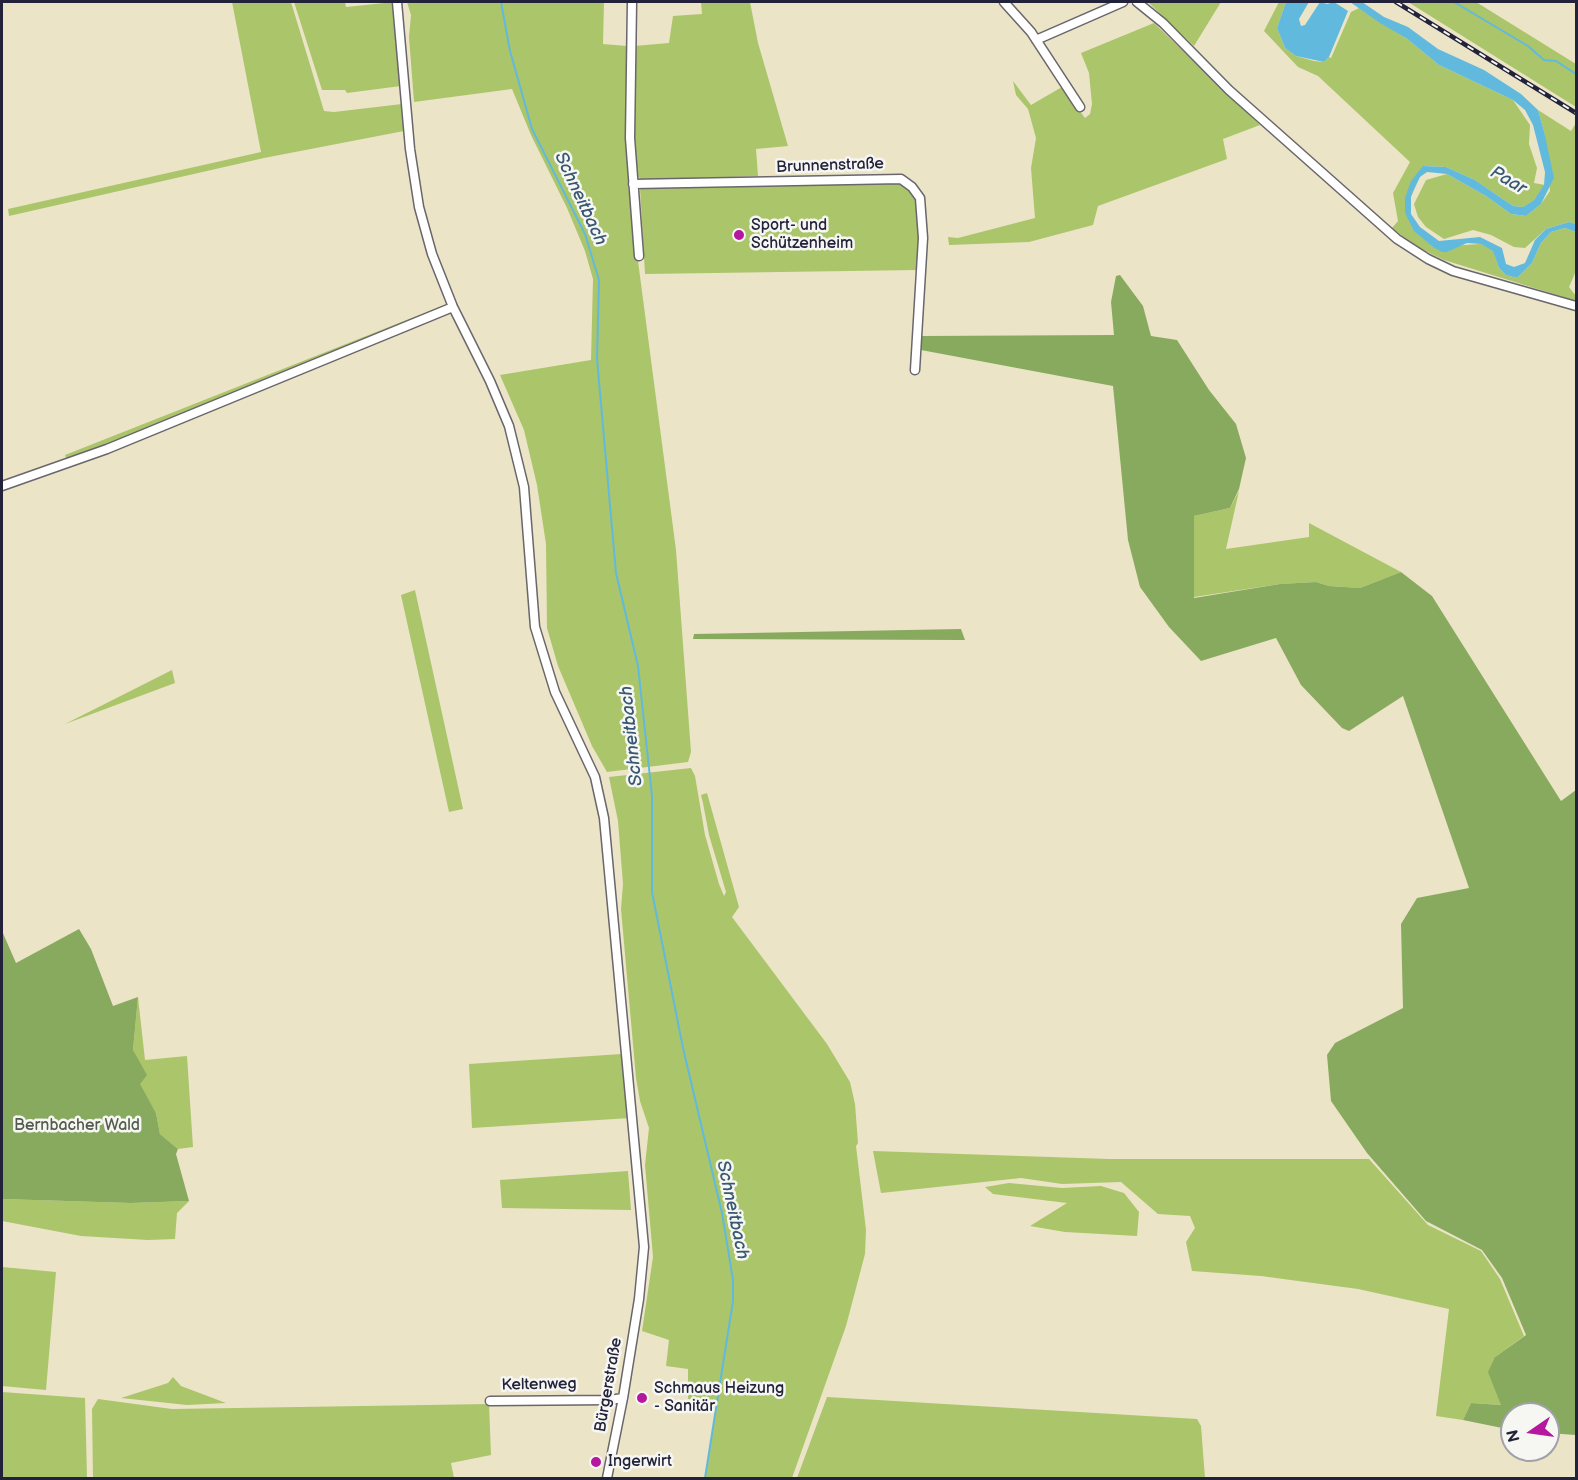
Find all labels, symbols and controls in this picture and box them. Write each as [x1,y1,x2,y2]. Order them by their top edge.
water label: Schneitbach [549,149,611,249]
street label: Brunnenstraße [776,155,884,177]
water label: Paar [1486,162,1530,200]
place label: Sport- und Schützenheim [751,216,853,254]
marker: Sport- und Schützenheim [732,228,746,242]
water label: Schneitbach [616,685,648,787]
park label: Bernbacher Wald [14,1116,140,1136]
water label: Schneitbach [711,1159,753,1261]
street label: Bürgerstraße [591,1336,627,1434]
street label: Keltenweg [501,1375,577,1395]
place label: Schmaus Heizung - Sanitär [654,1379,784,1417]
marker: Schmaus Heizung - Sanitär [635,1391,649,1405]
north arrow [1500,1402,1560,1462]
text: N [1503,1428,1525,1444]
place label: Ingerwirt [608,1452,672,1472]
marker: Ingerwirt [589,1455,603,1469]

